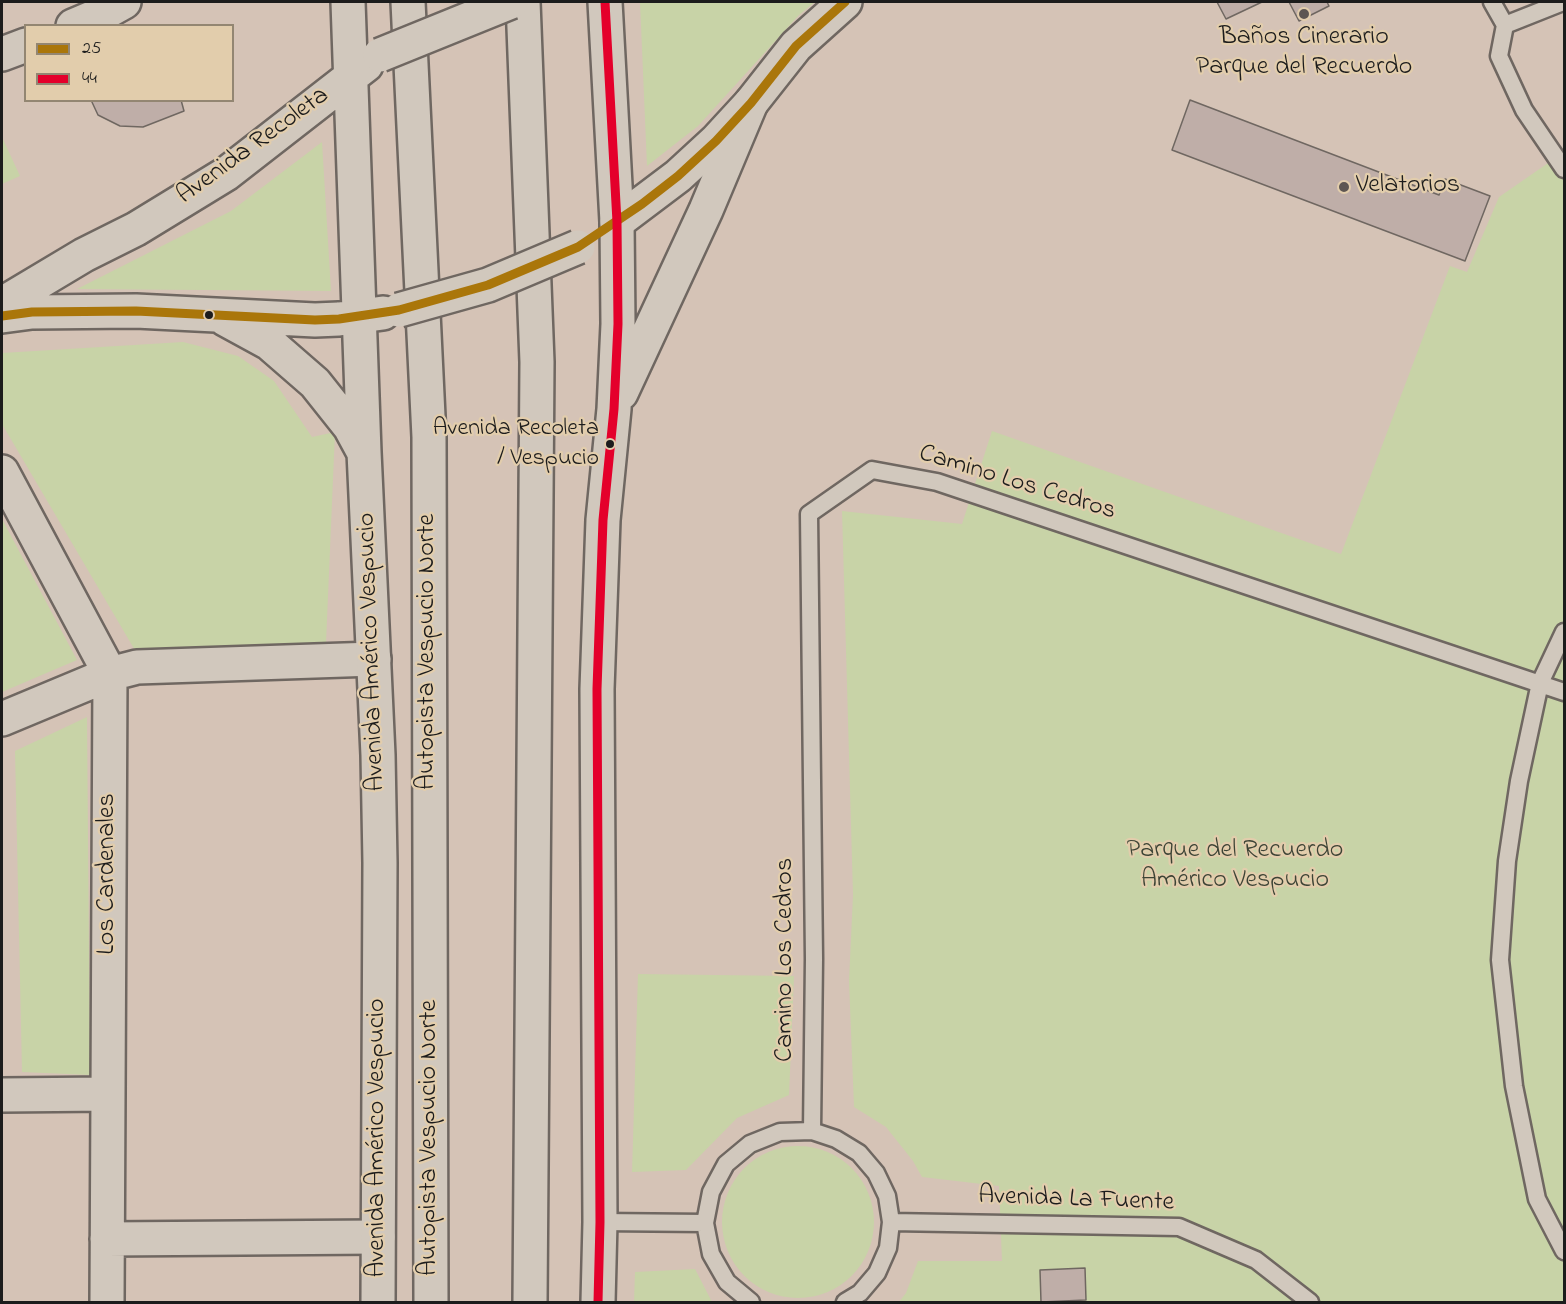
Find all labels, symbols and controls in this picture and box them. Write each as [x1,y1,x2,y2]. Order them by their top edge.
marker: Baños Cinerario Parque del Recuerdo [1297,7,1311,21]
place label: Baños Cinerario Parque del Recuerdo [1196,23,1412,84]
legend [24,24,234,102]
text: 25 [82,36,101,62]
text: 44 [82,66,97,92]
street label: Avenida Recoleta [172,81,336,213]
place label: Velatorios [1356,171,1460,203]
marker: Velatorios [1337,180,1351,194]
unlabelled marker [203,309,215,321]
place label: Avenida Recoleta / Vespucio [433,416,599,472]
marker: Avenida Recoleta / Vespucio [604,438,616,450]
street label: Camino Los Cedros [915,439,1119,529]
street label: Avenida Américo Vespucio [353,512,393,792]
street label: Autopista Vespucio Norte [413,514,445,790]
street label: Los Cardenales [93,793,125,955]
park label: Parque del Recuerdo Américo Vespucio [1127,836,1343,898]
street label: Camino Los Cedros [771,858,803,1062]
street label: Avenida Américo Vespucio [363,998,395,1278]
street label: Autopista Vespucio Norte [415,1000,447,1276]
street label: Avenida La Fuente [978,1182,1174,1220]

